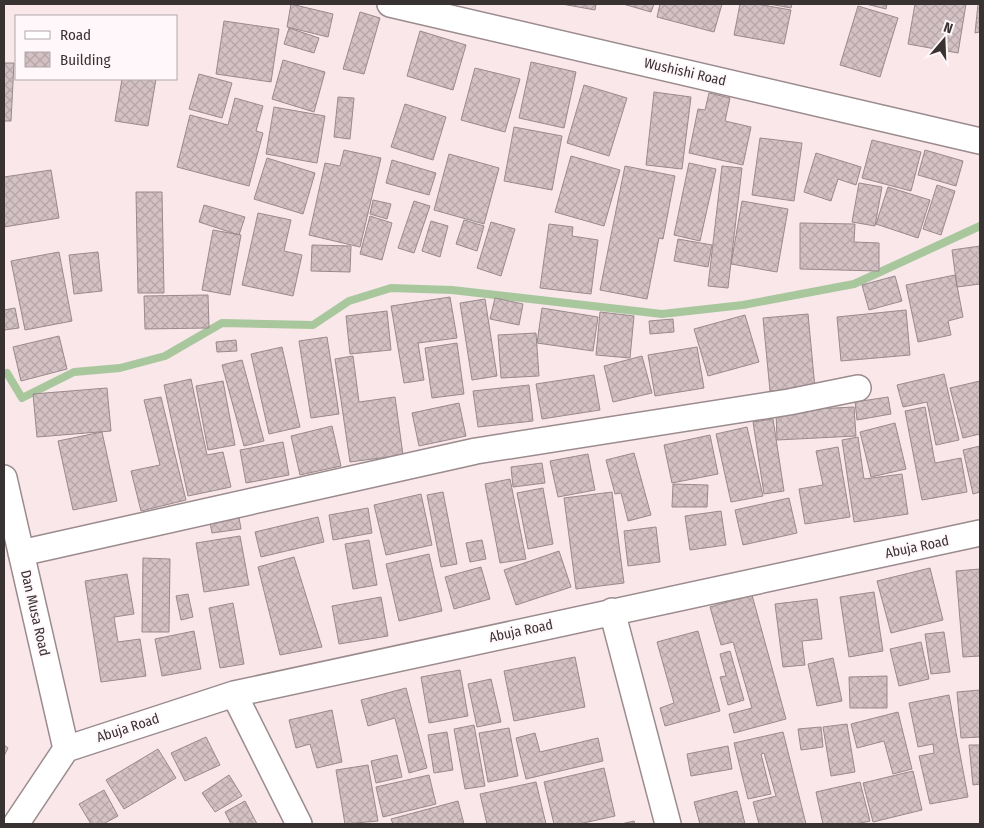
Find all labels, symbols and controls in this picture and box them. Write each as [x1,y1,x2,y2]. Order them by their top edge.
legend [15,15,178,80]
north arrow [919,15,969,65]
text: N [941,19,955,38]
text: Road [60,26,91,44]
text: Building [60,51,111,69]
street label: Wushishi Road [642,54,728,90]
street label: Abuja Road [884,532,950,562]
street label: Dan Musa Road [17,568,53,658]
street label: Abuja Road [488,616,554,646]
street label: Abuja Road [95,710,161,746]

